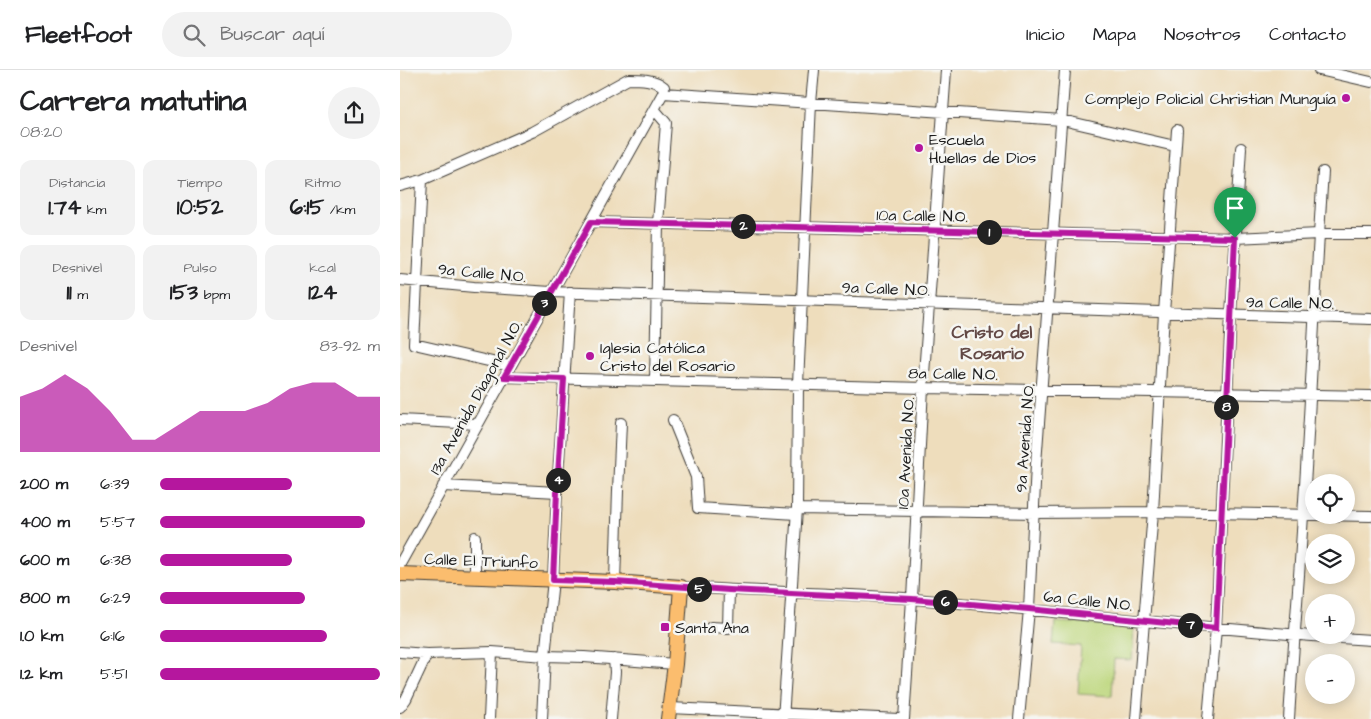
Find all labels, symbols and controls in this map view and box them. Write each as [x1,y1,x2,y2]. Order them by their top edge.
search box [162,12,512,57]
text: Fleetfoot [25,18,132,52]
icon: search [180,21,208,49]
text: Buscar aquí [220,21,324,48]
text: Inicio [1026,22,1065,47]
text: Mapa [1093,22,1136,47]
text: Nosotros [1164,22,1241,47]
text: Contacto [1269,22,1346,47]
text: Carrera matutina [20,82,246,121]
button: share [328,87,380,139]
place label: Complejo Policial Christian Munguía [1085,88,1336,111]
marker: Complejo Policial Christian Munguía [1340,92,1352,104]
text: 08:20 [20,121,62,143]
place label: Escuela Huellas de Dios [929,129,1036,169]
marker: Escuela Huellas de Dios [913,142,925,154]
text: Distancia [49,173,105,193]
text: Tiempo [178,173,222,193]
text: Ritmo [304,173,341,193]
pin [1214,187,1256,238]
text: 1.74 [48,193,81,222]
text: 10:52 [177,193,223,222]
text: 6:15 [290,193,324,222]
icon: arrive [1221,194,1249,222]
text: km [81,200,106,220]
text: /km [324,200,356,220]
street label: 10a Calle N.O. [876,204,968,228]
pin: 2 [730,214,756,238]
text: 2 [739,216,748,236]
pin: 1 [976,220,1002,244]
text: 1 [989,222,990,242]
text: Desnivel [52,258,102,278]
text: Pulso [183,258,217,278]
text: kcal [309,258,336,278]
street label: 9a Calle N.O. [437,258,527,288]
street label: 9a Calle N.O. [841,276,931,302]
text: 11 [66,278,72,307]
text: 153 [170,278,198,307]
text: 124 [308,278,337,307]
text: m [72,285,88,305]
text: bpm [198,285,230,305]
pin: 3 [532,290,556,316]
street label: 9a Calle N.O. [1246,291,1334,315]
text: 3 [541,293,548,313]
street label: 13a Avenida Diagonal N.O. [424,316,528,479]
district label: Cristo del Rosario [952,320,1033,366]
text: Desnivel [20,335,77,357]
text: 83–92 m [319,335,380,357]
place label: Iglesia Católica Cristo del Rosario [600,337,735,377]
marker: Iglesia Católica Cristo del Rosario [584,350,596,362]
street label: 8a Calle N.O. [908,362,998,386]
street label: 9a Avenida N.O. [1010,383,1040,493]
pin: 8 [1214,394,1238,420]
street label: 10a Avenida N.O. [892,396,920,510]
text: 8 [1222,397,1231,417]
pin: 4 [546,468,570,492]
text: 4 [554,470,563,490]
text: 200 m [20,473,68,495]
text: 6:39 [100,473,130,495]
map controls [1305,474,1355,704]
button: locate [1305,474,1355,524]
text: 400 m [20,511,70,533]
text: 5:57 [100,511,135,533]
button: layers [1305,534,1355,584]
street label: Calle El Triunfo [424,548,538,574]
text: 600 m [20,549,69,571]
text: 6:38 [100,549,131,571]
pin: 5 [686,576,712,602]
text: 5 [695,579,704,599]
street label: 6a Calle N.O. [1042,585,1133,617]
text: 800 m [20,587,69,609]
text: 6:29 [100,587,131,609]
pin: 6 [932,590,958,614]
text: 6 [941,592,950,612]
button: + [1305,594,1355,644]
pin: 7 [1178,612,1202,638]
text: 7 [1186,615,1195,635]
place label: Santa Ana [675,617,749,639]
marker: Santa Ana [659,621,671,633]
text: 1.0 km [20,625,63,647]
text: 6:16 [100,625,125,647]
button: − [1305,654,1355,704]
text: 1.2 km [20,663,62,685]
text: 5:51 [100,663,127,685]

